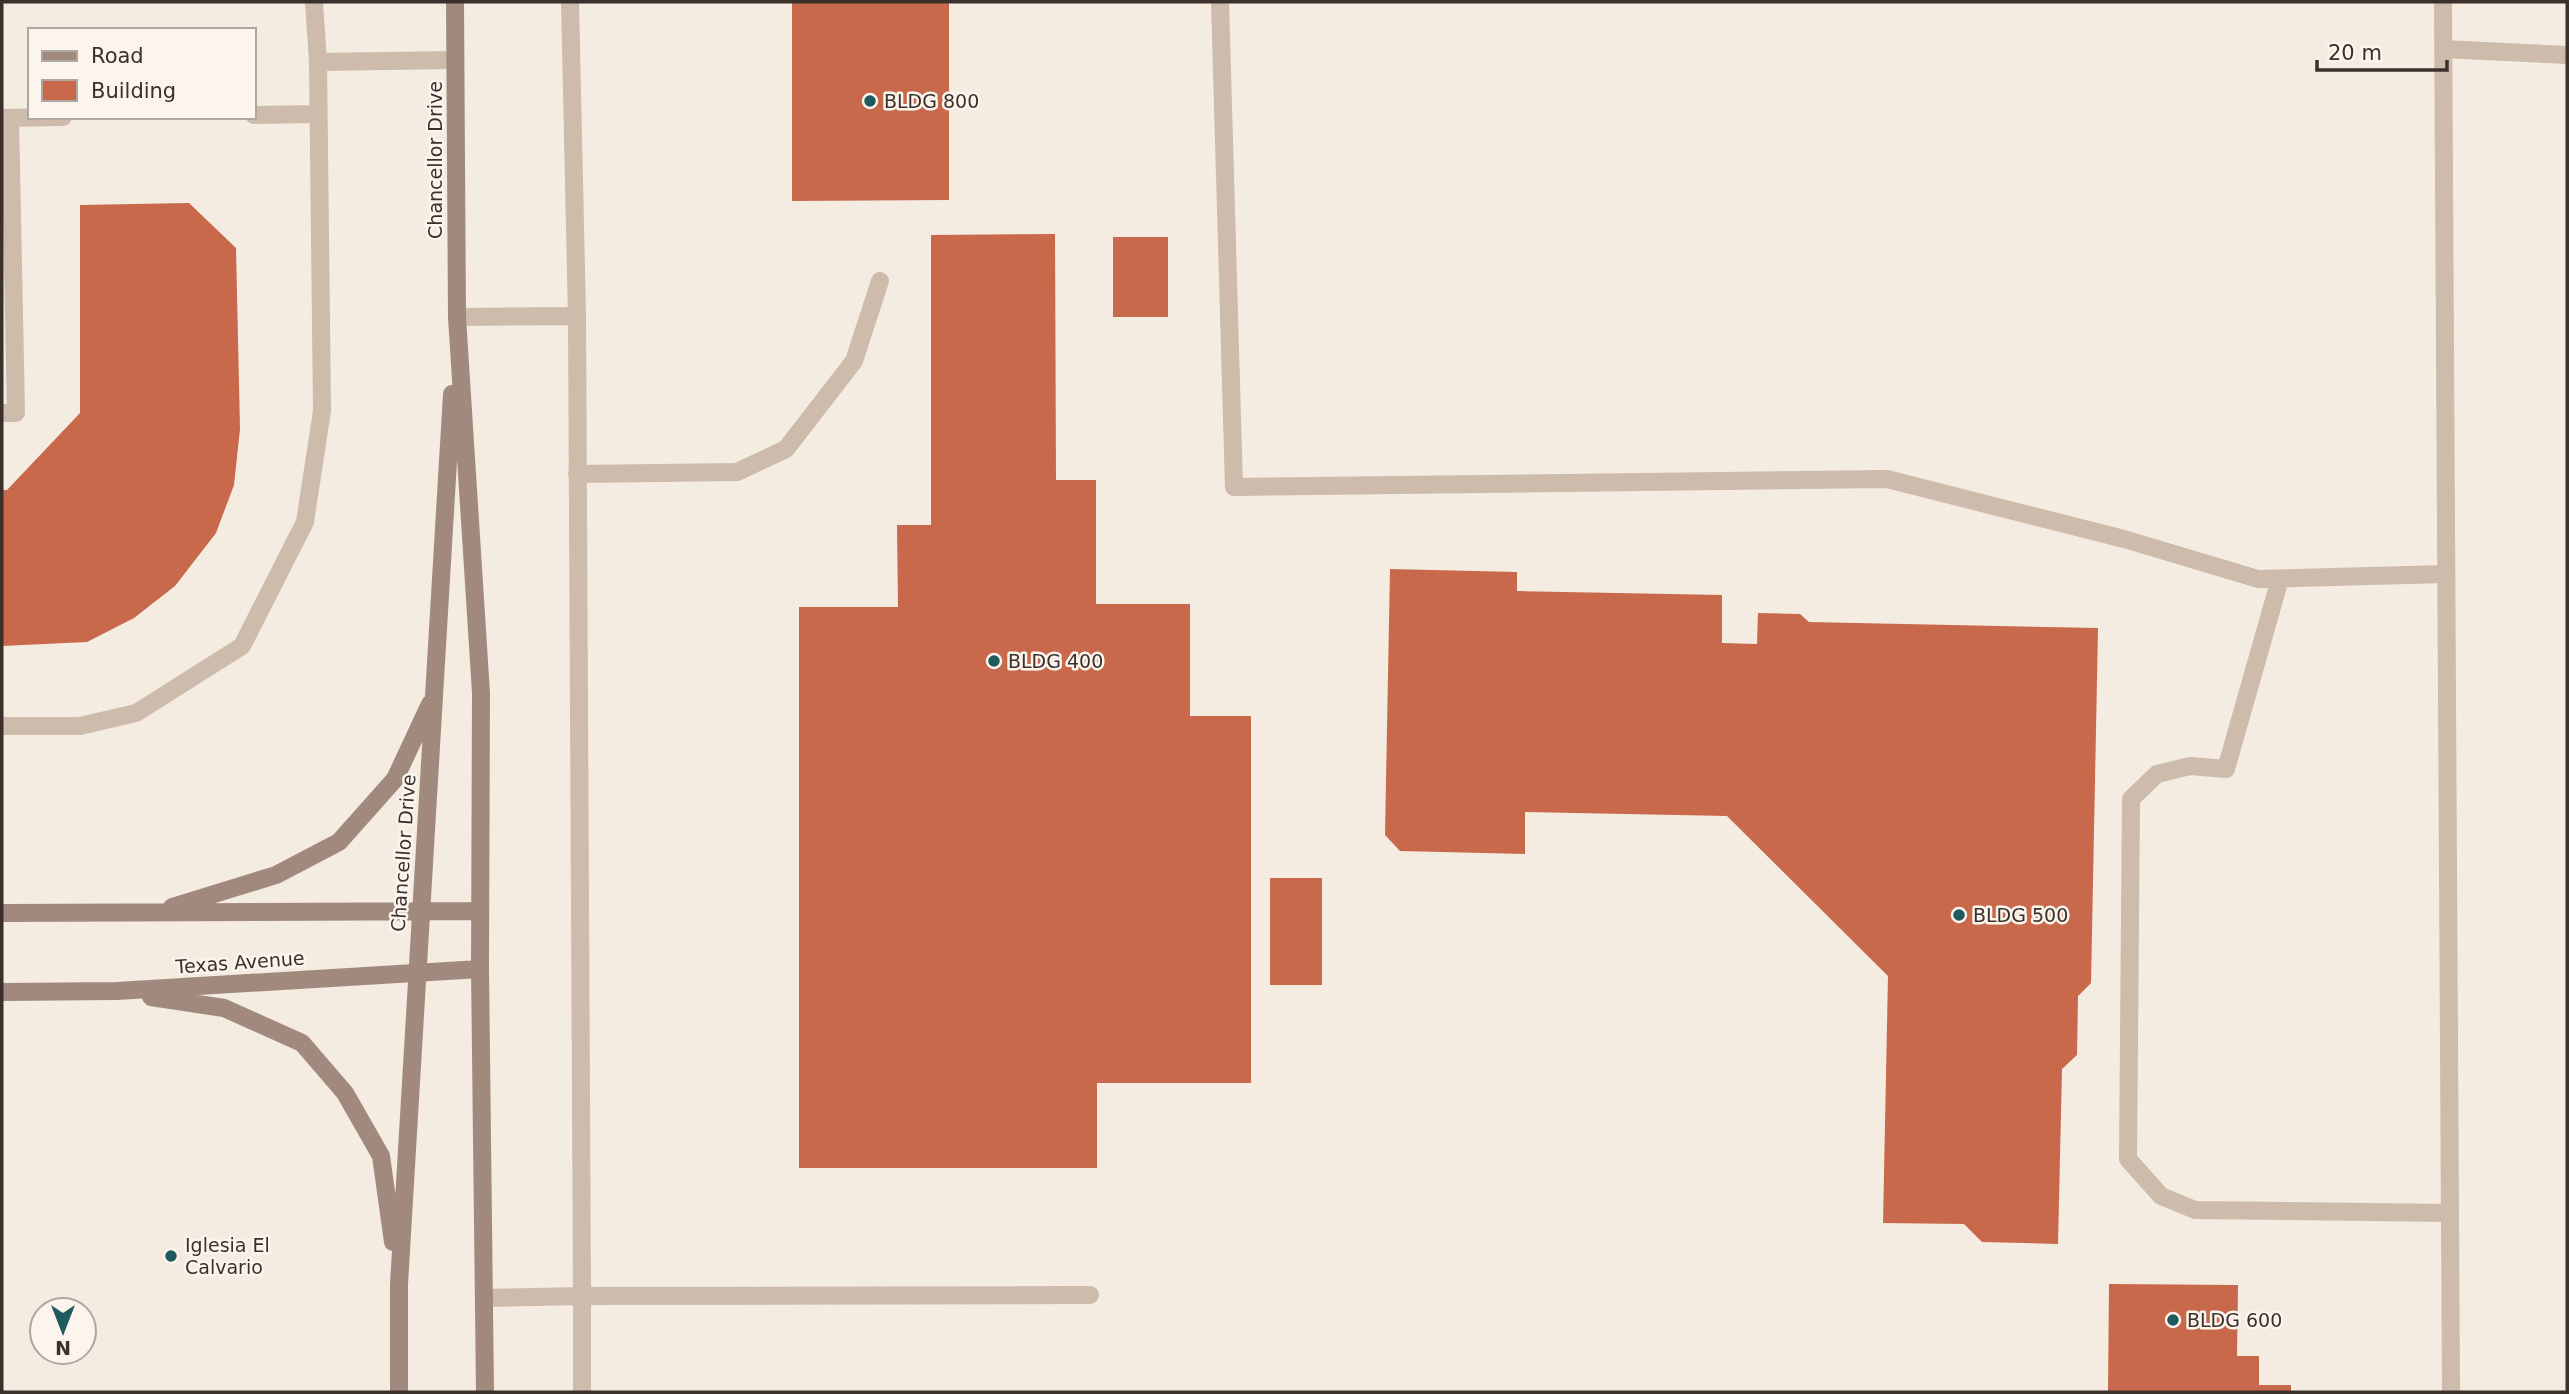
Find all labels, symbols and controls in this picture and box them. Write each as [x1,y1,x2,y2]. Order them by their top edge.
legend [28,28,256,119]
scale bar [2317,28,2446,72]
text: 20 m [2328,41,2382,65]
text: Road [91,44,144,68]
text: Building [91,79,176,103]
street label: Chancellor Drive [424,81,446,239]
place label: BLDG 800 [884,90,979,112]
marker: BLDG 800 [862,93,878,109]
place label: BLDG 400 [1008,650,1103,672]
marker: BLDG 400 [986,653,1002,669]
street label: Chancellor Drive [387,774,419,932]
place label: BLDG 500 [1973,904,2068,926]
marker: BLDG 500 [1951,907,1967,923]
street label: Texas Avenue [174,947,305,978]
place label: Iglesia El Calvario [185,1234,270,1278]
marker: Iglesia El Calvario [163,1248,179,1264]
north arrow [28,1296,98,1366]
place label: BLDG 600 [2187,1309,2282,1331]
marker: BLDG 600 [2165,1312,2181,1328]
text: N [55,1337,71,1359]

